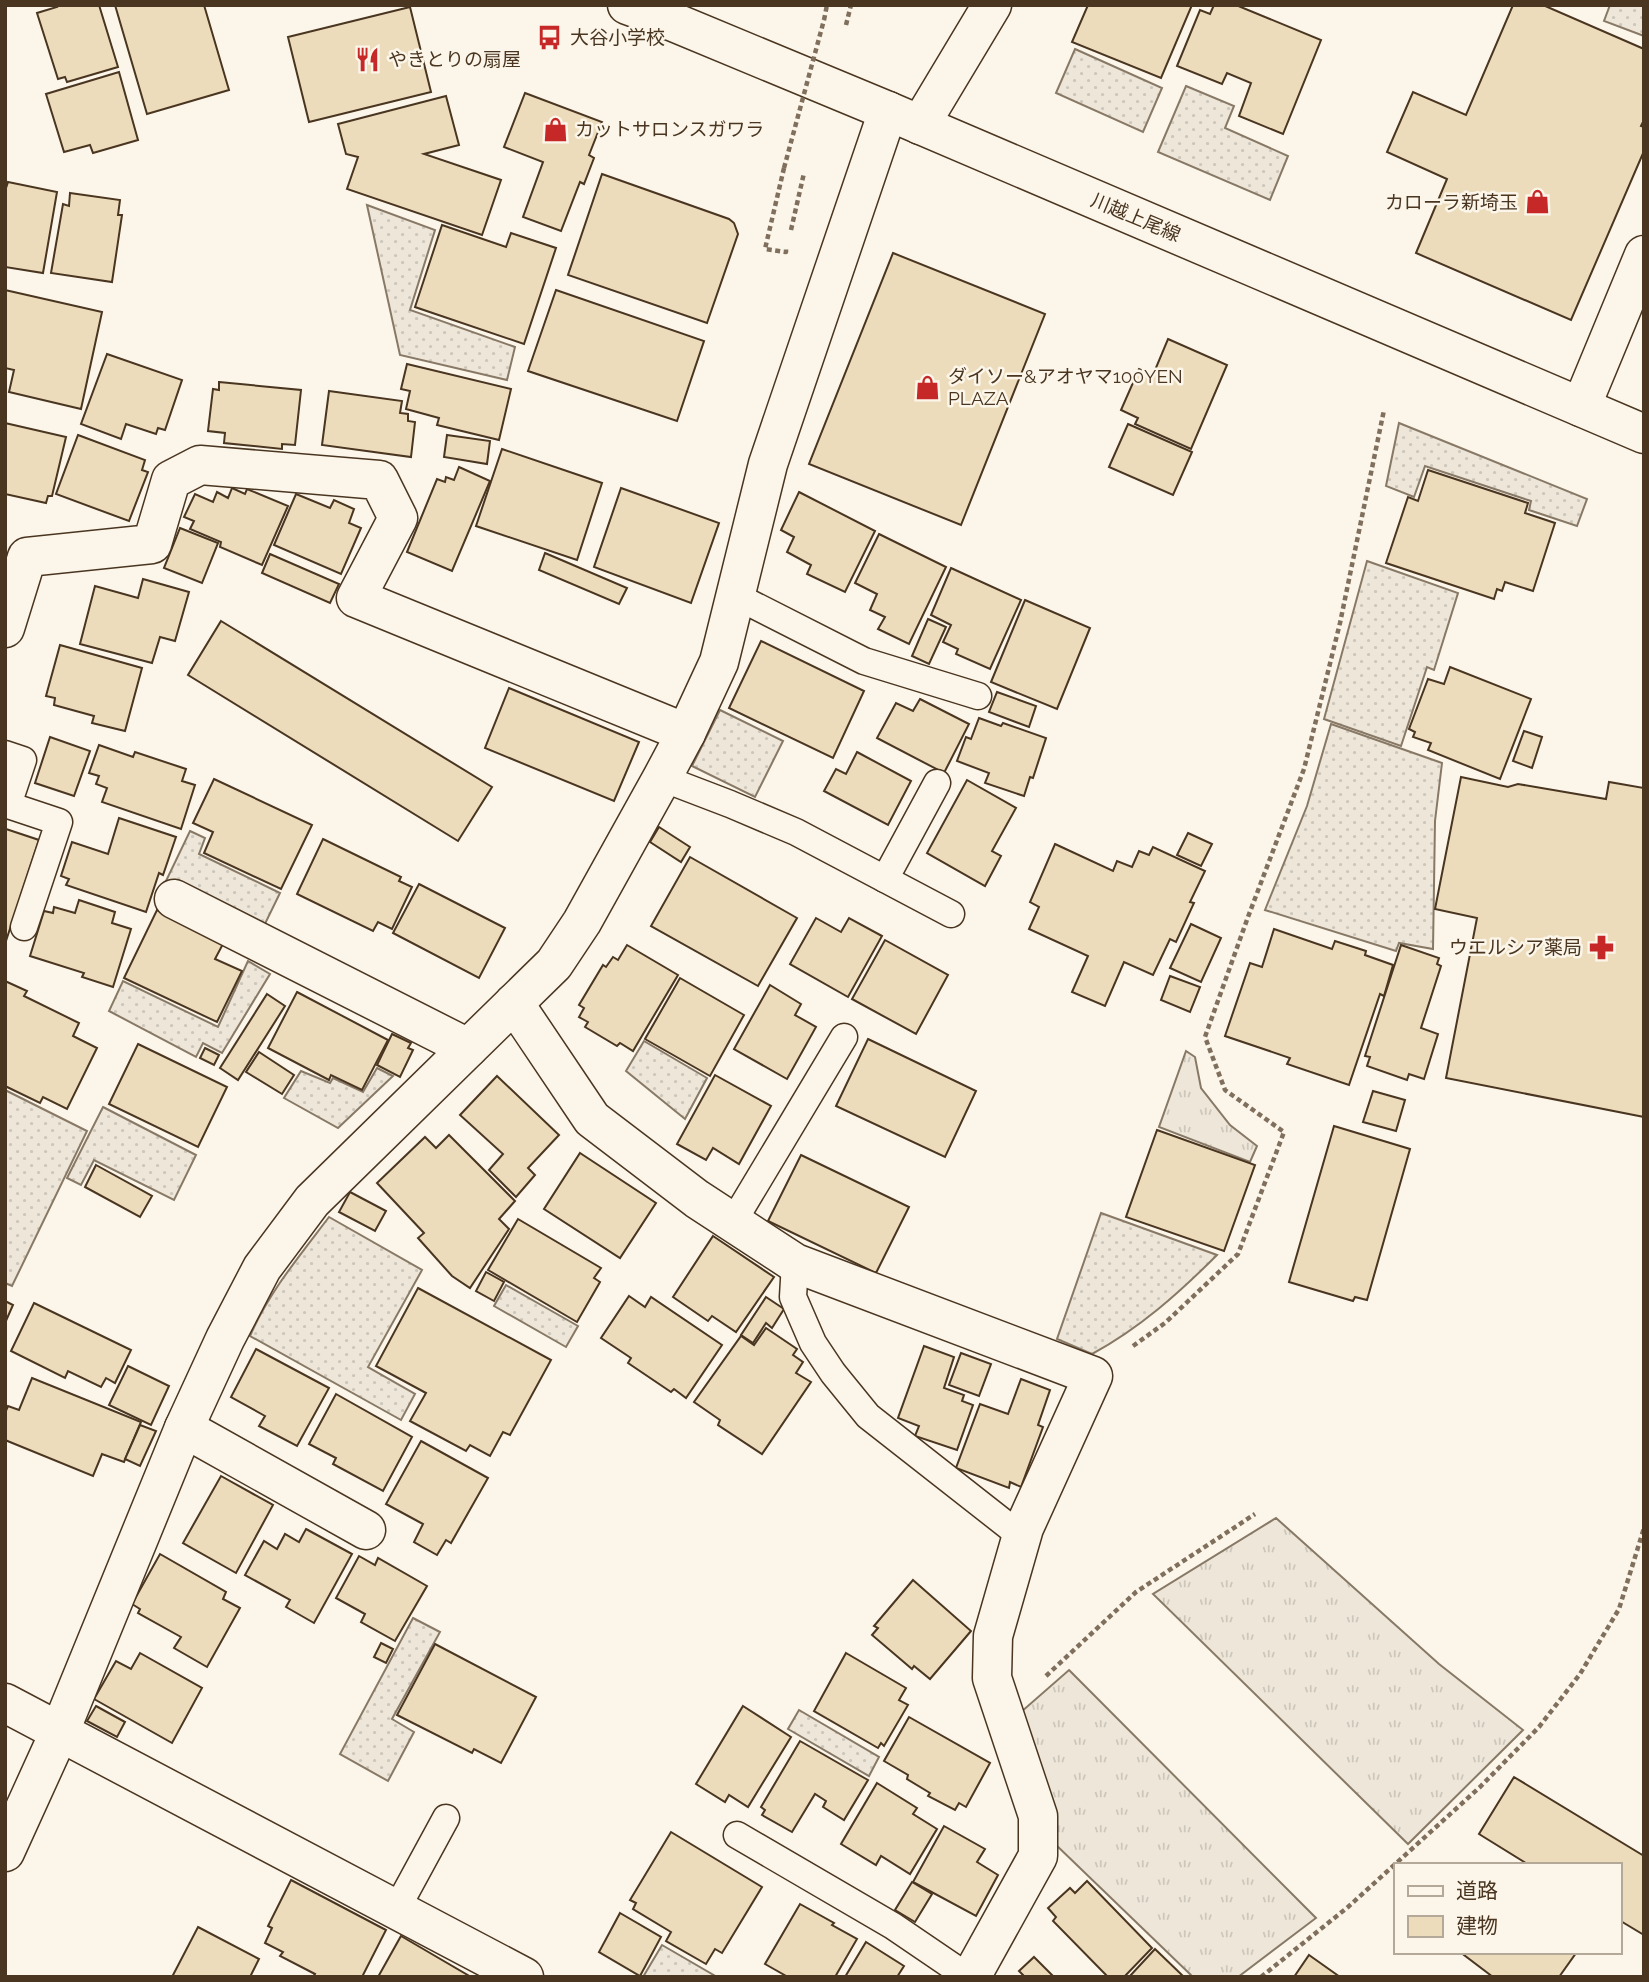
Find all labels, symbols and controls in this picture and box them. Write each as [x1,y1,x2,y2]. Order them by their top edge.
bus stop icon: 大谷小学校 [536,23,564,51]
place label: 大谷小学校 [570,26,665,48]
restaurant icon: やきとりの扇屋 [354,45,382,73]
place label: やきとりの扇屋 [388,48,521,70]
shop icon: カットサロンスガワラ [541,115,569,143]
place label: カットサロンスガワラ [575,118,765,140]
street label: 川越上尾線 [1088,188,1184,246]
shop icon: カローラ新埼玉 [1524,188,1552,216]
place label: カローラ新埼玉 [1385,191,1518,213]
place label: ダイソー&アオヤマ100YEN PLAZA [948,365,1183,409]
shop icon: ダイソー&アオヤマ100YEN PLAZA [914,373,942,401]
pharmacy icon: ウエルシア薬局 [1588,933,1616,961]
place label: ウエルシア薬局 [1449,936,1582,958]
legend [1394,1863,1621,1954]
text: 道路 [1456,1878,1498,1903]
text: 建物 [1456,1913,1498,1938]

